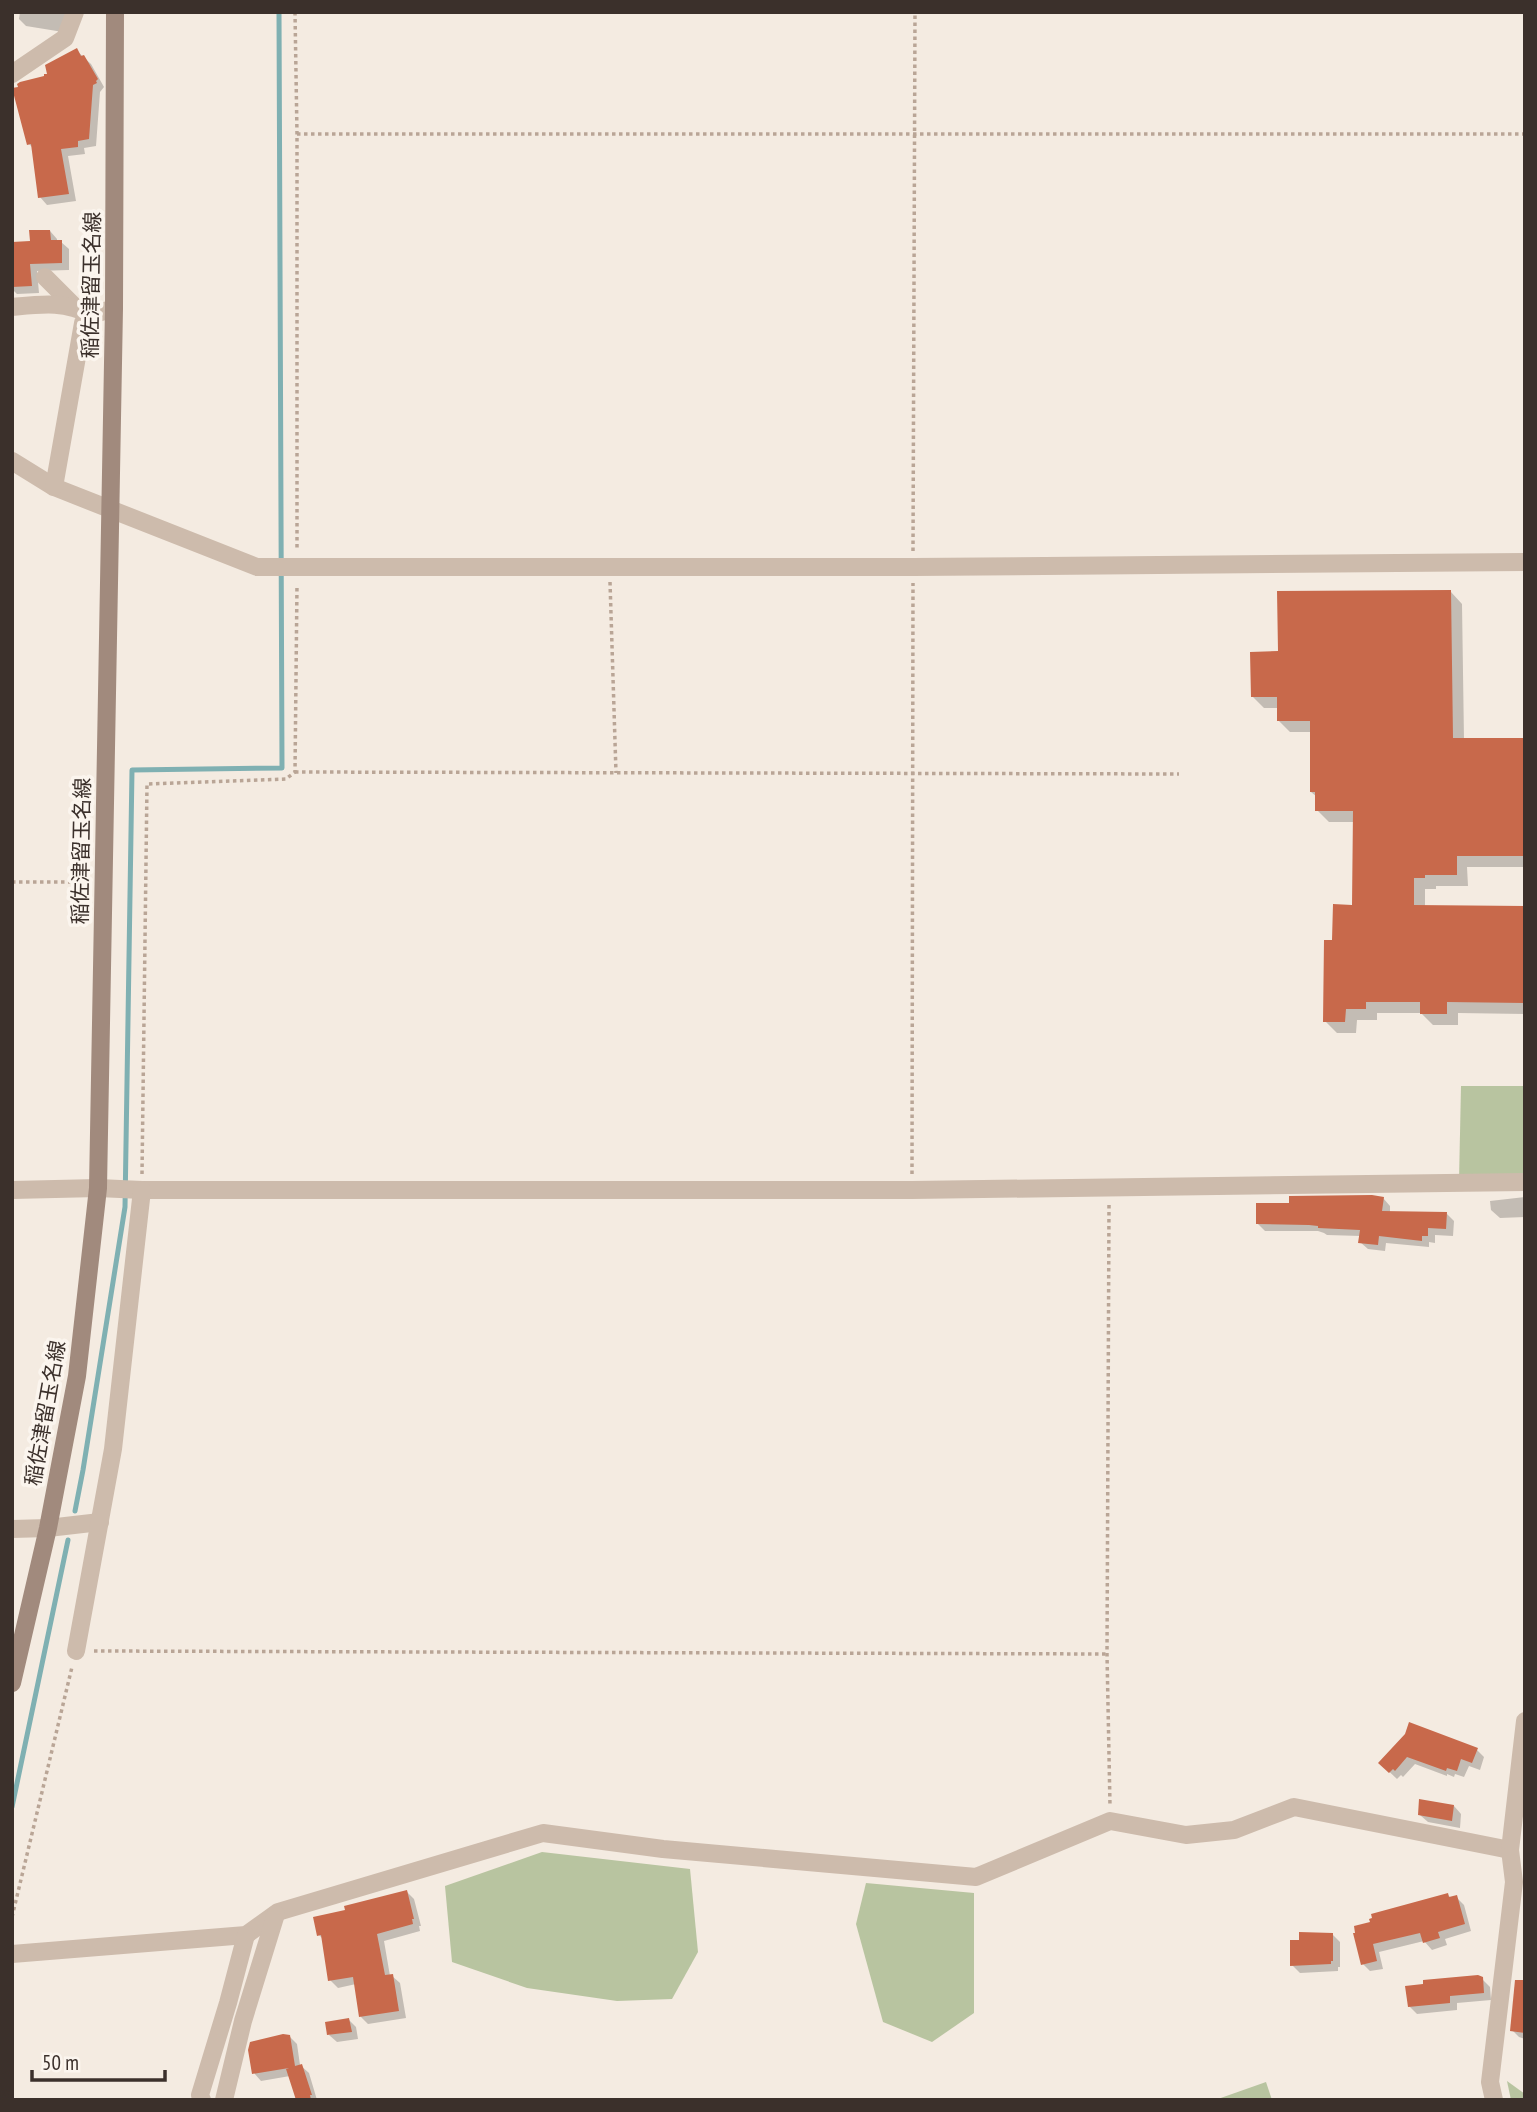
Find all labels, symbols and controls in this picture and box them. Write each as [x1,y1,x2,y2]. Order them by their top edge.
street label: 稲佐津留玉名線 [76,211,106,359]
street label: 稲佐津留玉名線 [66,777,96,925]
street label: 稲佐津留玉名線 [19,1338,71,1488]
scale bar [32,2038,164,2082]
text: 50 m [42,2049,79,2076]

